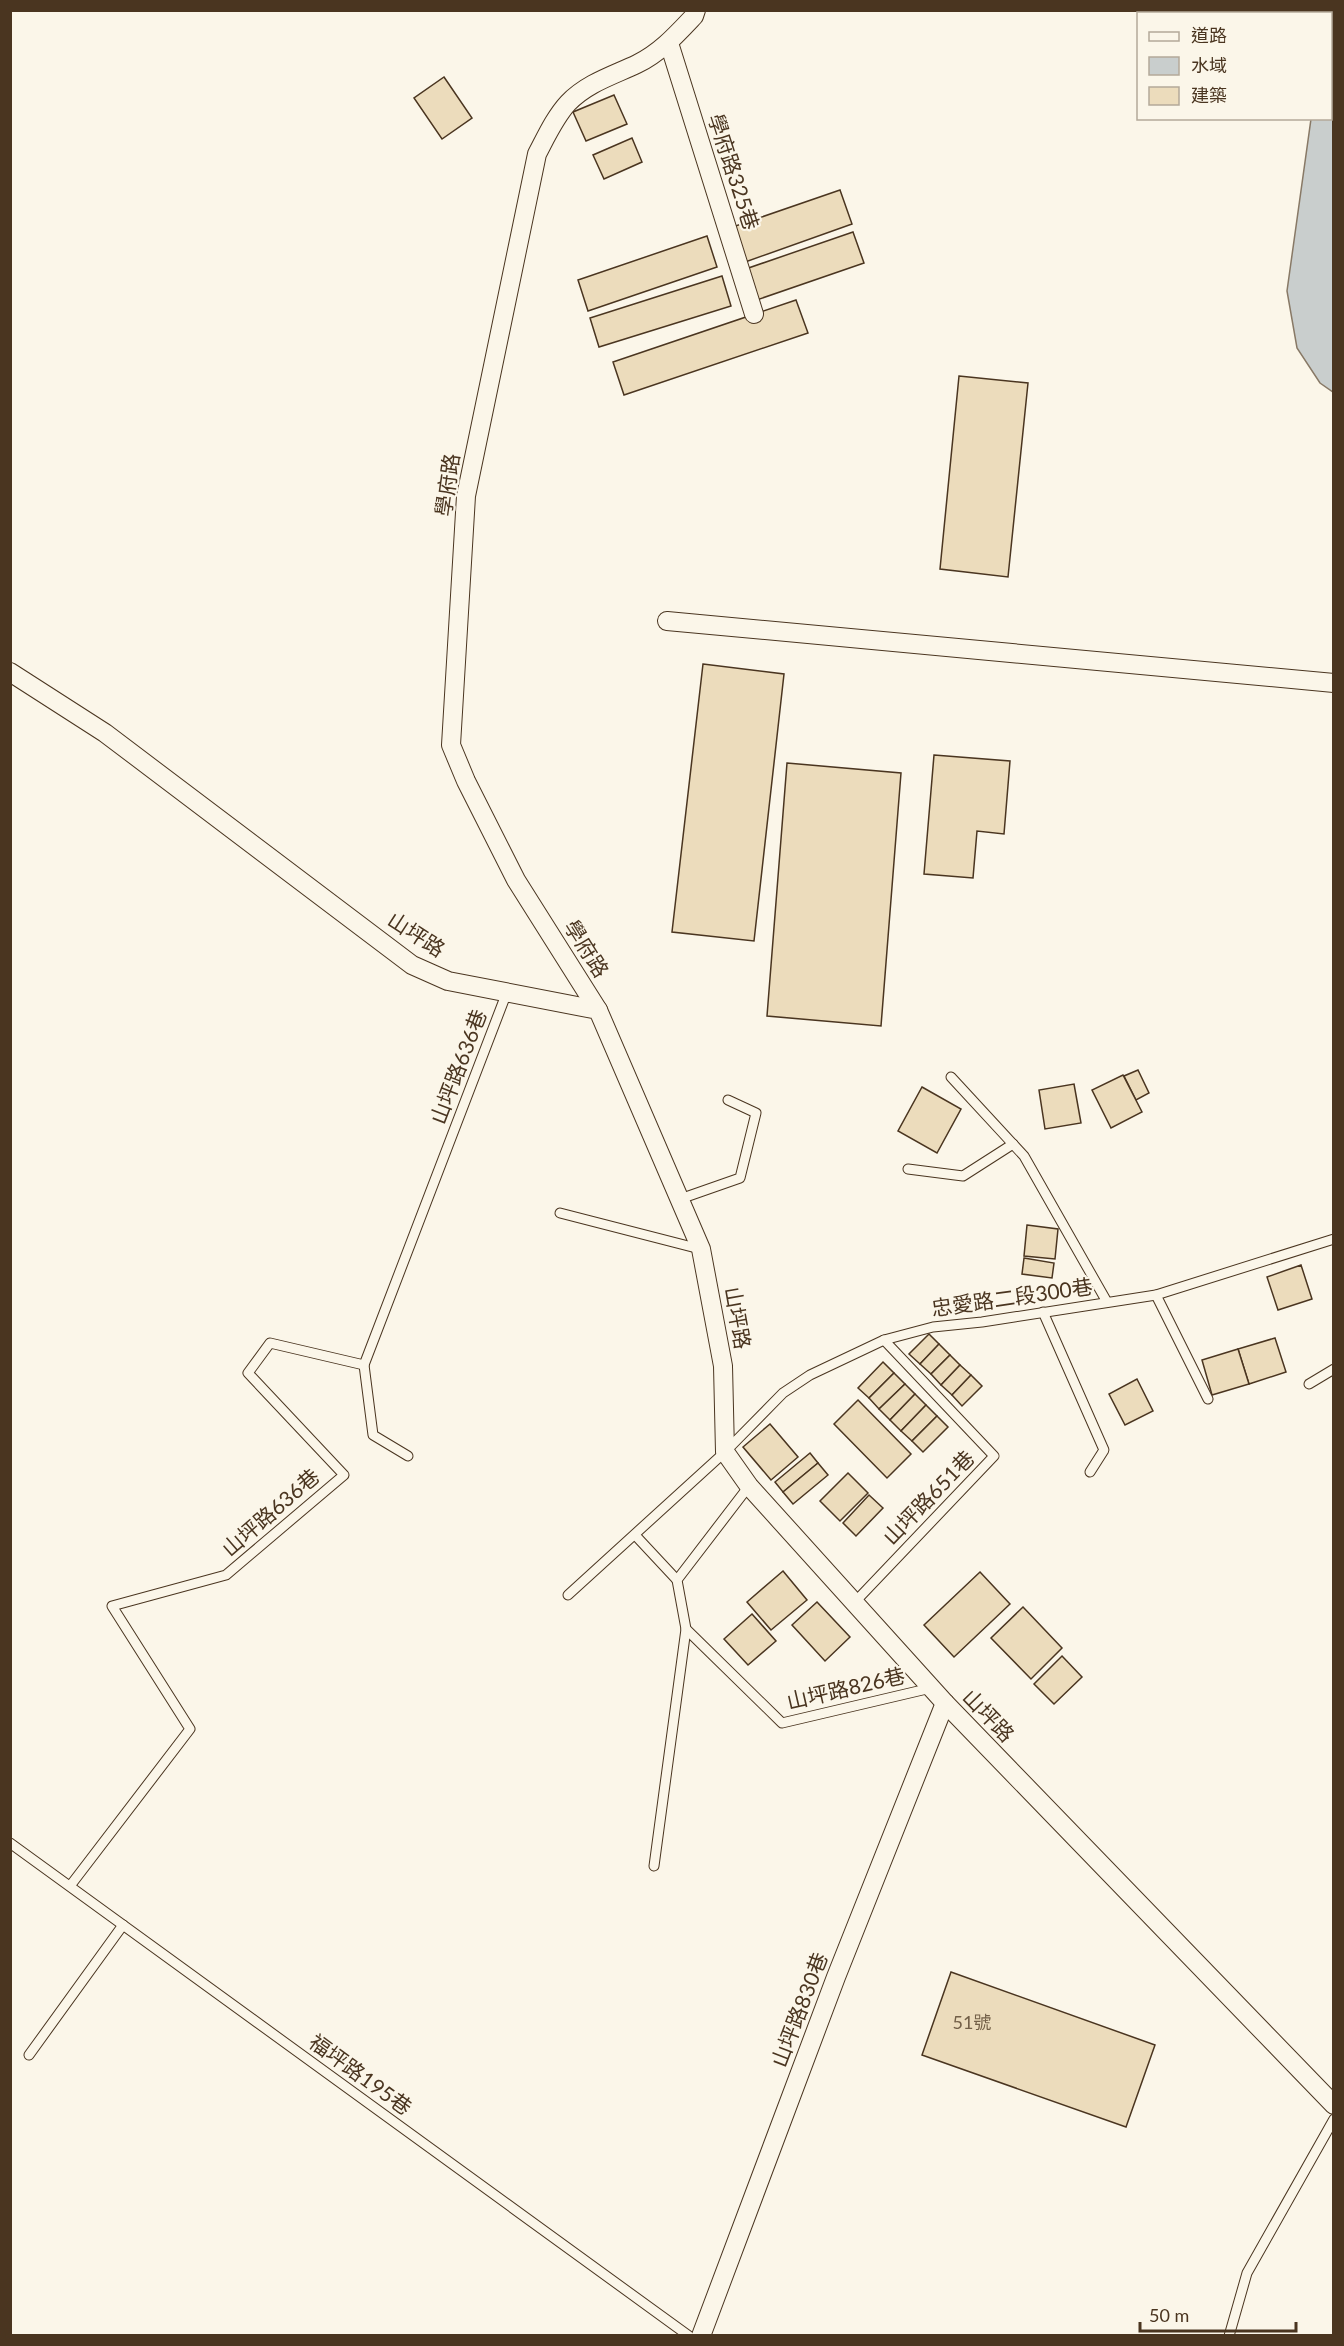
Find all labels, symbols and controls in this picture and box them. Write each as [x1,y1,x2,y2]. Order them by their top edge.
legend [1137,12,1332,120]
text: 道路 [1191,24,1227,46]
text: 水域 [1191,54,1227,76]
text: 建築 [1191,84,1227,106]
street label: 學府路325巷 [704,110,765,233]
street label: 學府路 [430,452,463,518]
street label: 山坪路 [384,906,450,961]
street label: 學府路 [560,915,615,982]
street label: 山坪路636巷 [424,1006,491,1127]
street label: 忠愛路二段300巷 [930,1273,1094,1320]
street label: 山坪路 [721,1285,756,1351]
street label: 山坪路651巷 [877,1445,979,1549]
street label: 山坪路636巷 [216,1463,324,1561]
street label: 山坪路826巷 [784,1662,907,1713]
street label: 山坪路 [958,1684,1020,1746]
street label: 山坪路830巷 [765,1949,832,2070]
house number: 51號 [953,2011,991,2033]
street label: 福坪路195巷 [305,2028,417,2119]
scale bar [1140,2295,1296,2333]
text: 50 m [1149,2304,1189,2326]

